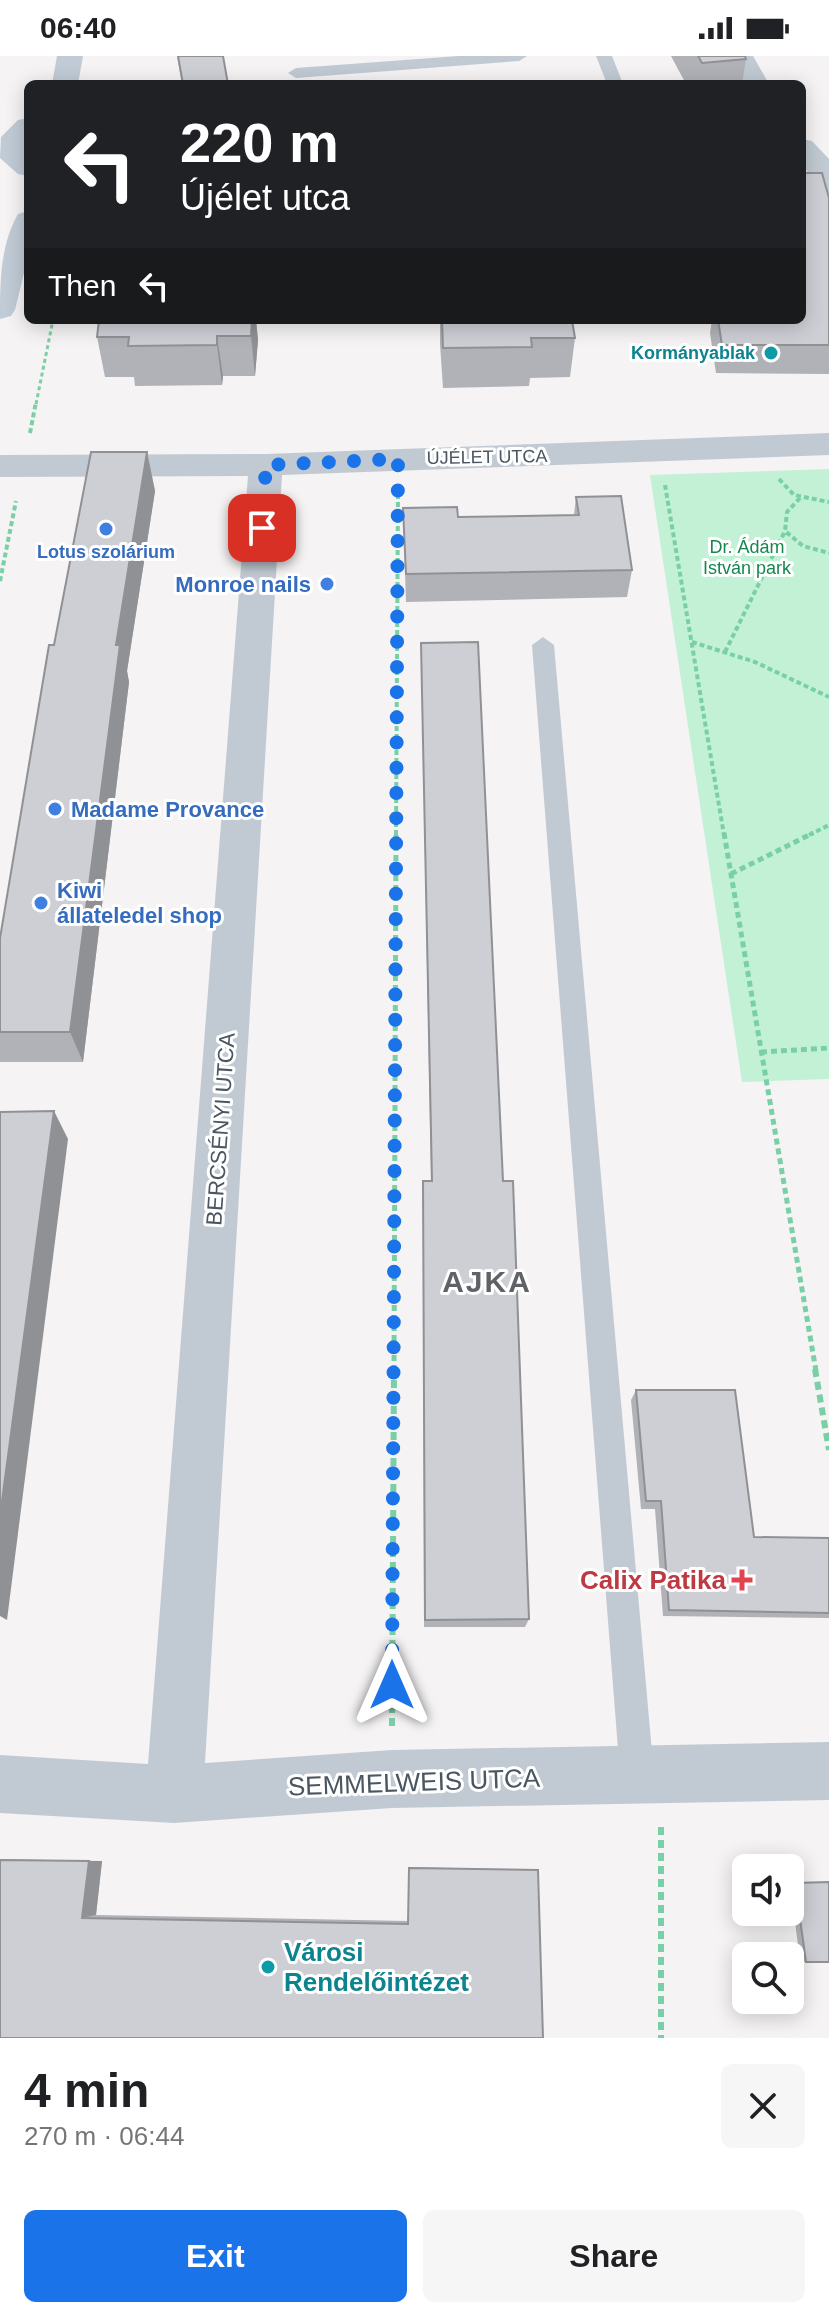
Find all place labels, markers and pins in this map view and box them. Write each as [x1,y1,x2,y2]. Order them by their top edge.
place label: Kormányablak [631,343,756,363]
marker: Kormányablak [762,344,780,362]
pin [228,494,296,562]
marker: Lotus szolárium [97,520,115,538]
place label: Lotus szolárium [37,542,175,562]
place label: Monroe nails [175,572,311,597]
marker: Monroe nails [318,575,336,593]
place label: Madame Provance [71,797,264,822]
marker: Madame Provance [46,800,64,818]
place label: Kiwi állateledel shop [57,878,222,928]
marker: Kiwi állateledel shop [32,894,50,912]
place label: Calix Patika [580,1565,727,1595]
marker: Calix Patika [733,1571,751,1589]
place label: Városi Rendelőintézet [284,1937,469,1997]
marker: Városi Rendelőintézet [259,1958,277,1976]

